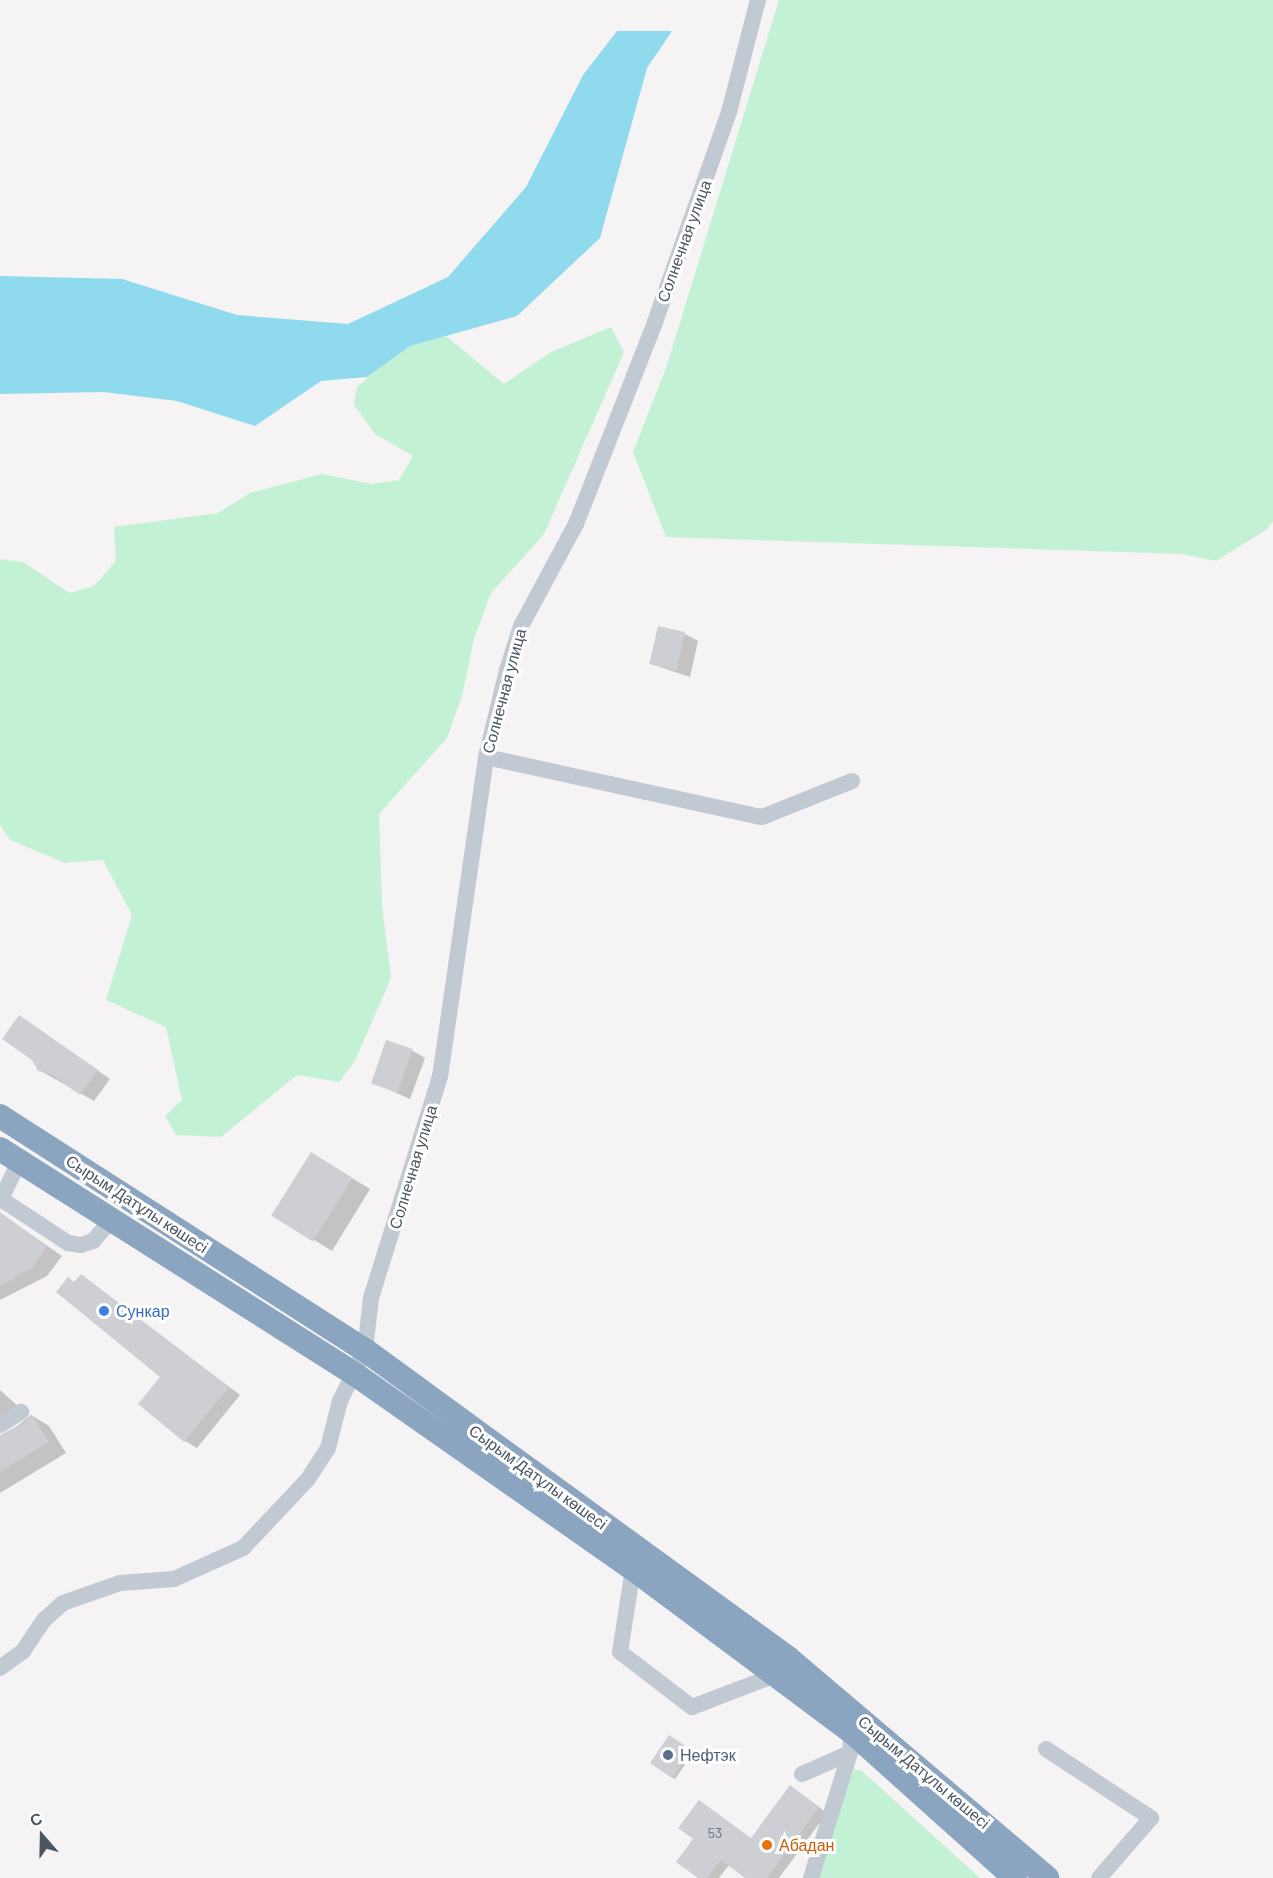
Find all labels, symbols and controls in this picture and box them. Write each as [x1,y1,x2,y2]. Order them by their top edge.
street label: Солнечная улица [653,177,715,305]
street label: Солнечная улица [478,626,530,756]
street label: Солнечная улица [385,1103,441,1231]
street label: Сырым Датұлы көшесі [62,1151,212,1257]
place label: Сункар [116,1301,170,1321]
marker: Сункар [97,1304,111,1318]
street label: Сырым Датұлы көшесі [465,1421,611,1533]
street label: Сырым Датұлы көшесі [854,1711,994,1833]
place label: Нефтэк [680,1745,736,1765]
marker: Нефтэк [661,1748,675,1762]
north arrow [12,1806,72,1866]
text: С [27,1808,44,1830]
house number: 53 [708,1825,722,1841]
place label: Абадан [779,1835,834,1855]
marker: Абадан [760,1838,774,1852]

